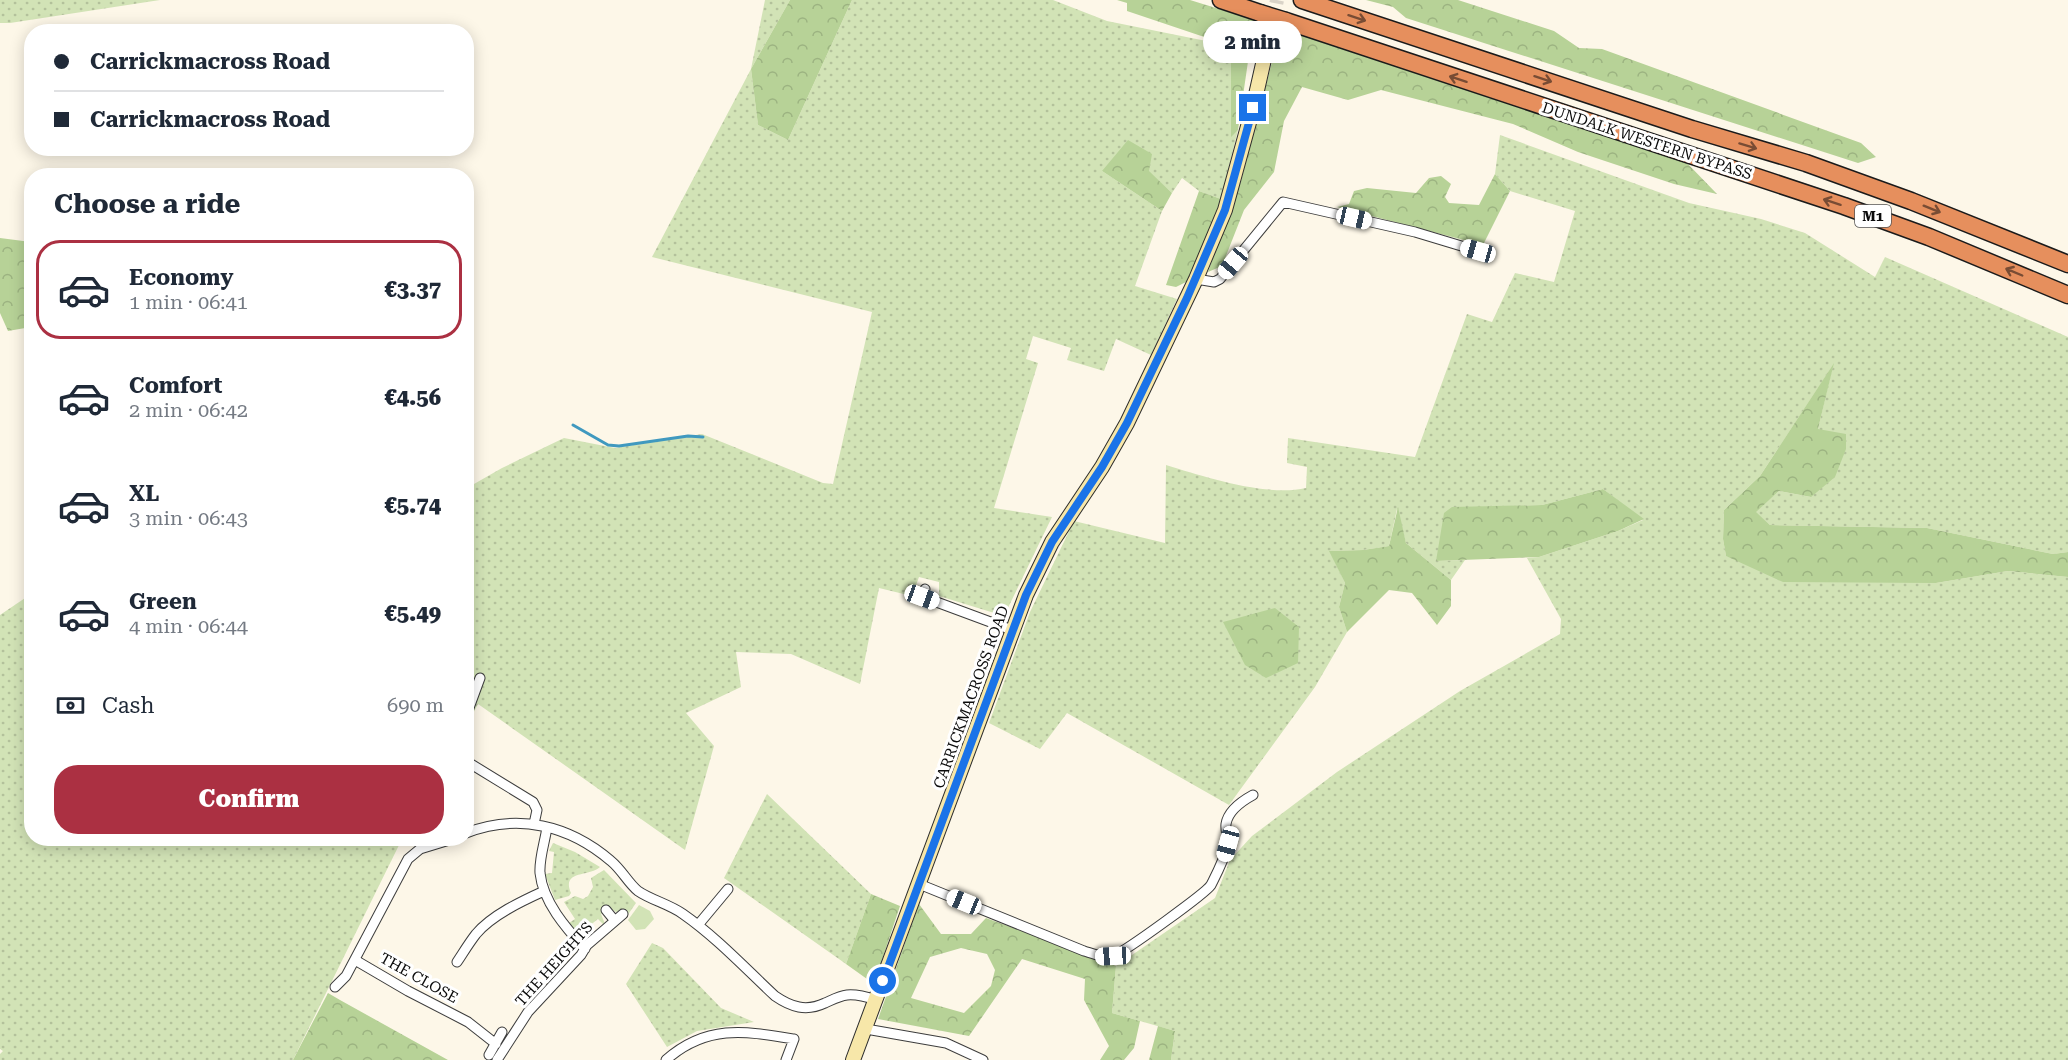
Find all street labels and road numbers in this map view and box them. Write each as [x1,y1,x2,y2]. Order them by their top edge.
street label: DUNDALK WESTERN BYPASS [1540,99,1754,183]
road number: M1 [1855,205,1891,227]
street label: CARRICKMACROSS ROAD [930,603,1012,791]
street label: THE HEIGHTS [511,918,597,1010]
street label: THE CLOSE [377,949,461,1007]

